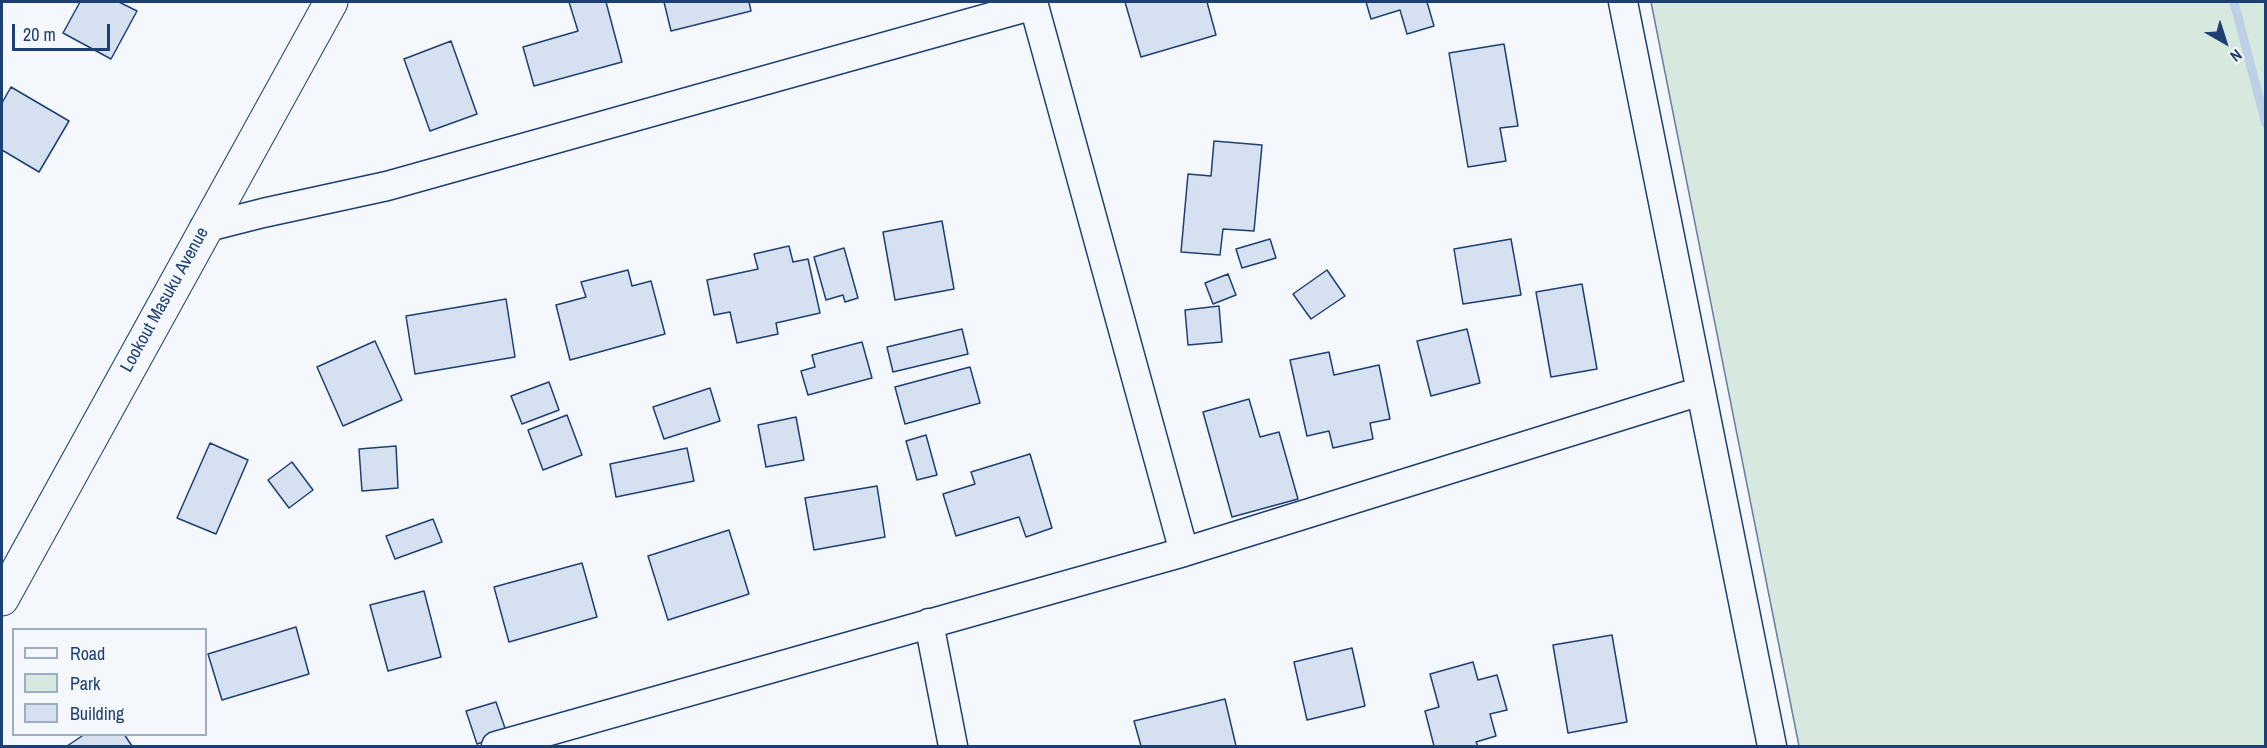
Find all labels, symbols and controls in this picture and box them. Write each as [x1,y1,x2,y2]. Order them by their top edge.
scale bar [15,12,112,50]
north arrow [2195,12,2255,72]
text: 20 m [23,22,56,47]
text: N [2226,44,2247,68]
street label: Lookout Masuku Avenue [116,224,214,376]
legend [12,628,207,736]
text: Road [70,641,105,666]
text: Park [70,671,100,696]
text: Building [70,701,124,726]

